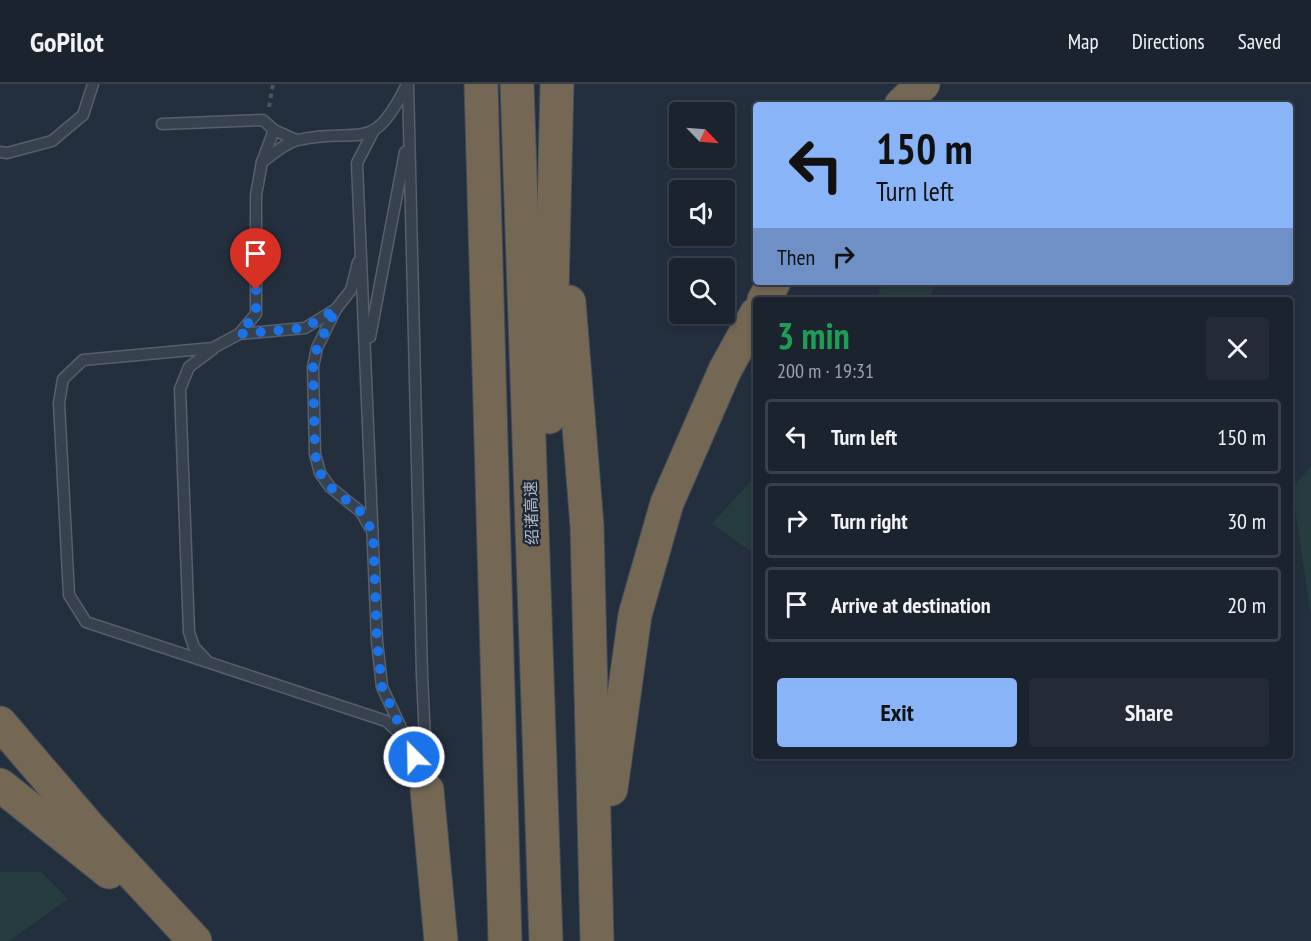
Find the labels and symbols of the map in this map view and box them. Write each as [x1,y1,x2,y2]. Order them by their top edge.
north arrow [669,102,735,168]
pin [230,228,281,290]
street label: 绍诸高速 [520,481,542,545]
position arrow [382,725,446,789]

